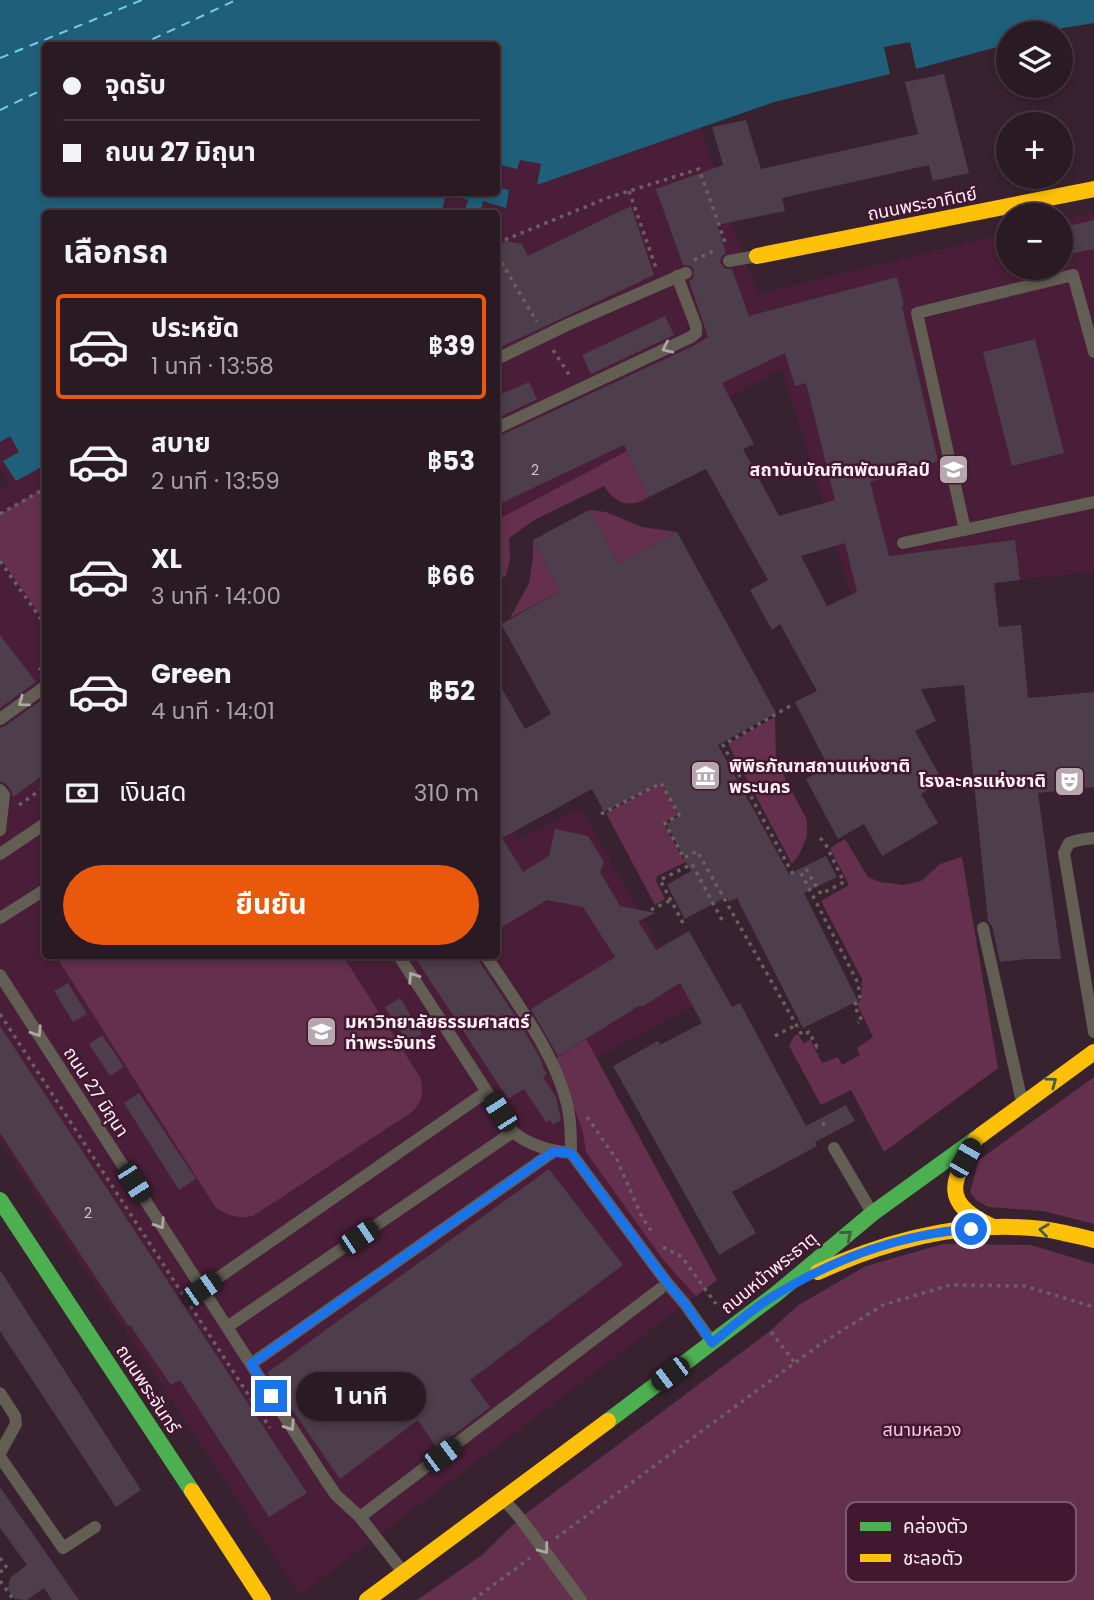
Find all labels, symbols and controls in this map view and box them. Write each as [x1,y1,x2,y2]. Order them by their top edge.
map controls [996,21,1073,280]
button: layers [996,21,1073,98]
text: จุดรับ [105,67,166,103]
button: + [996,112,1073,189]
text: ถนน 27 มิถุนา [105,134,256,170]
street label: ถนนพระอาทิตย์ [865,181,979,226]
button: − [996,203,1073,280]
text: เลือกรถ [63,229,168,274]
text: ประหยัด [151,310,239,346]
icon: car [67,315,130,378]
text: ฿39 [428,328,475,364]
one-way arrow [662,340,674,354]
text: 1 นาที · 13:58 [151,350,274,382]
text: สบาย [151,425,211,461]
icon: car [67,430,130,493]
text: ฿53 [427,443,475,479]
school or university icon: สถาบันบัณฑิตพัฒนศิลป์ [936,453,970,487]
place label: สถาบันบัณฑิตพัฒนศิลป์ [750,457,930,482]
house number: 2 [531,460,539,480]
text: 2 นาที · 13:59 [151,465,280,497]
text: XL [151,541,182,577]
icon: car [67,545,130,608]
text: ฿66 [427,558,475,594]
text: 3 นาที · 14:00 [151,580,281,612]
text: Green [151,656,232,692]
icon: car [67,660,130,723]
text: ฿52 [428,673,475,709]
one-way arrow [18,694,31,707]
text: 4 นาที · 14:01 [151,695,275,727]
place label: พิพิธภัณฑสถานแห่งชาติ พระนคร [729,753,910,799]
museum icon: พิพิธภัณฑสถานแห่งชาติ พระนคร [689,759,723,793]
theatre icon: โรงละครแห่งชาติ [1052,764,1086,798]
place label: โรงละครแห่งชาติ [919,768,1046,793]
icon: cash [63,774,101,812]
text: เงินสด [119,774,186,810]
text: 310 m [414,777,479,809]
button: ยืนยัน [63,865,479,945]
one-way arrow [408,971,421,984]
place label: มหาวิทยาลัยธรรมศาสตร์ ท่าพระจันทร์ [345,1009,530,1055]
school or university icon: มหาวิทยาลัยธรรมศาสตร์ ท่าพระจันทร์ [305,1015,339,1049]
one-way arrow [28,1024,41,1037]
street label: ถนน 27 มิถุนา [58,1042,135,1142]
one-way arrow [1044,1078,1057,1090]
car [480,1089,521,1135]
car [946,1135,985,1181]
car [114,1160,155,1206]
house number: 2 [84,1203,92,1223]
route start [955,1213,987,1245]
one-way arrow [151,1216,164,1229]
car [336,1217,383,1257]
one-way arrow [1038,1222,1050,1237]
street label: ถนนหน้าพระธาตุ [715,1226,822,1319]
one-way arrow [838,1231,851,1243]
car [179,1268,226,1310]
street label: ถนนพระจันทร์ [111,1340,187,1438]
car [647,1353,694,1395]
callout: 1 นาที [296,1372,425,1420]
route end [255,1380,287,1412]
text: 1 นาที [334,1380,388,1412]
park label: สนามหลวง [882,1417,962,1442]
one-way arrow [282,1418,294,1431]
car [419,1434,466,1476]
legend [846,1502,1076,1582]
text: คล่องตัว [903,1513,968,1540]
one-way arrow [535,1541,548,1554]
text: ชะลอตัว [903,1545,963,1572]

